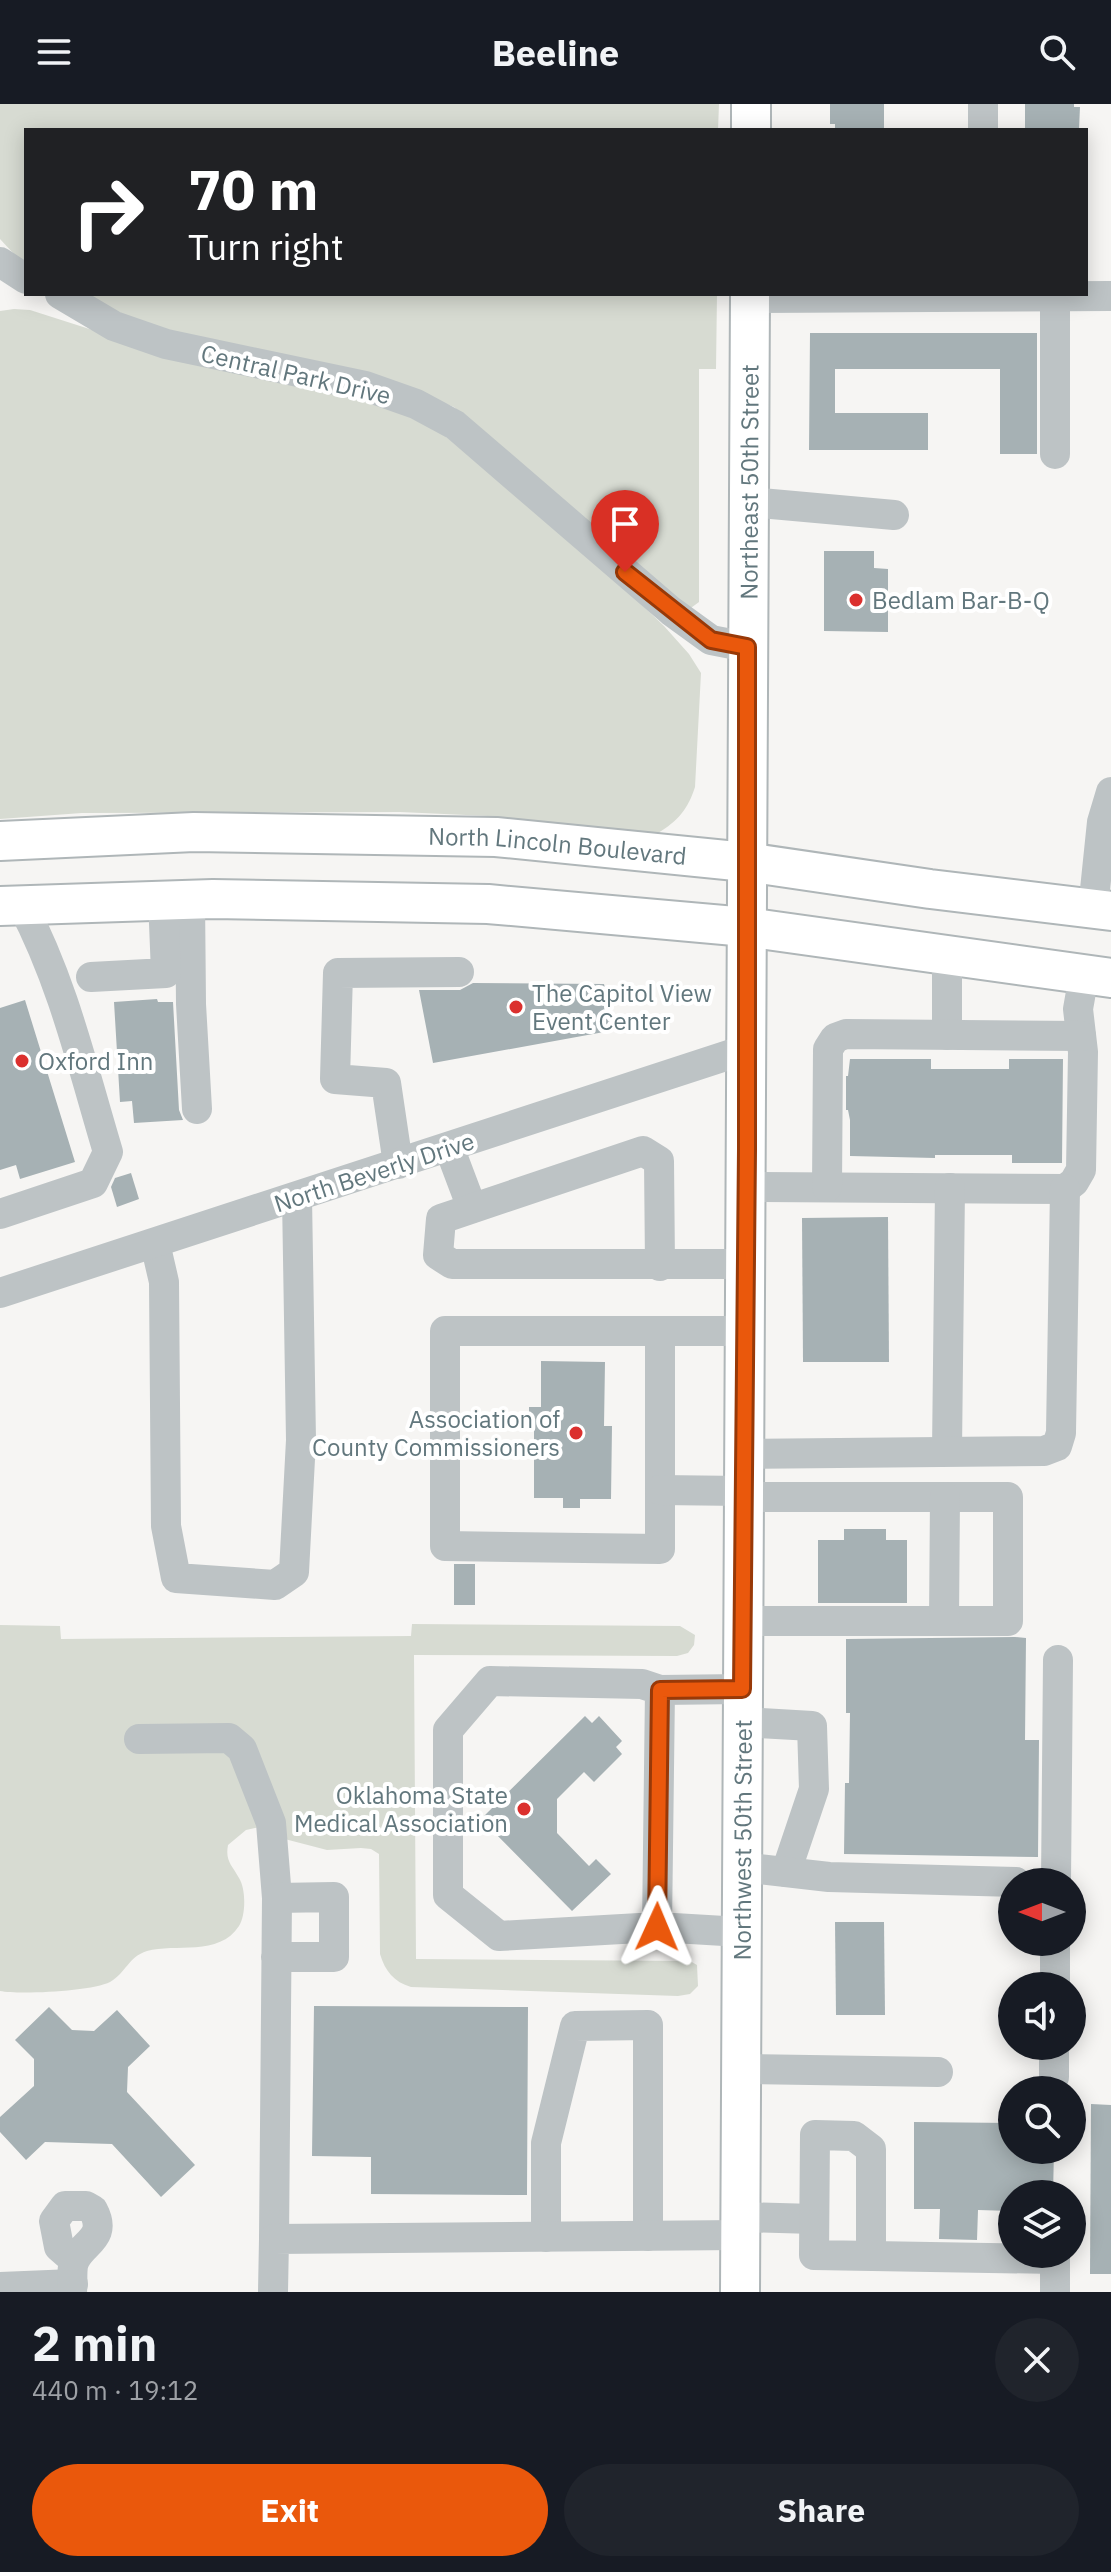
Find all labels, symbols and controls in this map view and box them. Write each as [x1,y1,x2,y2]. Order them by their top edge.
text: Beeline [492,29,619,76]
icon: menu [32,30,76,74]
icon: search [1035,30,1079,74]
text: 70 m [188,153,318,225]
icon: right [56,160,160,264]
text: Turn right [188,223,344,270]
street label: Central Park Drive [198,337,394,411]
street label: Northeast 50th Street [732,364,766,600]
pin [591,490,659,572]
icon: arrive [603,502,647,546]
place label: Bedlam Bar-B-Q [872,584,1050,616]
marker: Bedlam Bar-B-Q [847,591,865,609]
street label: North Lincoln Boulevard [428,820,688,872]
place label: The Capitol View Event Center [532,977,712,1037]
marker: The Capitol View Event Center [507,998,525,1016]
place label: Oxford Inn [38,1045,153,1077]
marker: Oxford Inn [13,1052,31,1070]
street label: North Beverly Drive [270,1125,478,1219]
place label: Association of County Commissioners [312,1403,560,1463]
marker: Association of County Commissioners [567,1424,585,1442]
street label: Northwest 50th Street [726,1719,759,1961]
place label: Oklahoma State Medical Association [294,1779,508,1839]
marker: Oklahoma State Medical Association [515,1800,533,1818]
north arrow [998,1868,1086,1956]
map controls [998,1868,1086,2268]
position arrow [615,1885,699,1969]
button: sound [998,1972,1086,2060]
button: search [998,2076,1086,2164]
button: layers [998,2180,1086,2268]
text: 2 min [32,2312,157,2374]
button: close [995,2318,1079,2402]
text: 440 m · 19:12 [32,2373,198,2407]
button: Exit [32,2464,548,2556]
button: Share [564,2464,1079,2556]

